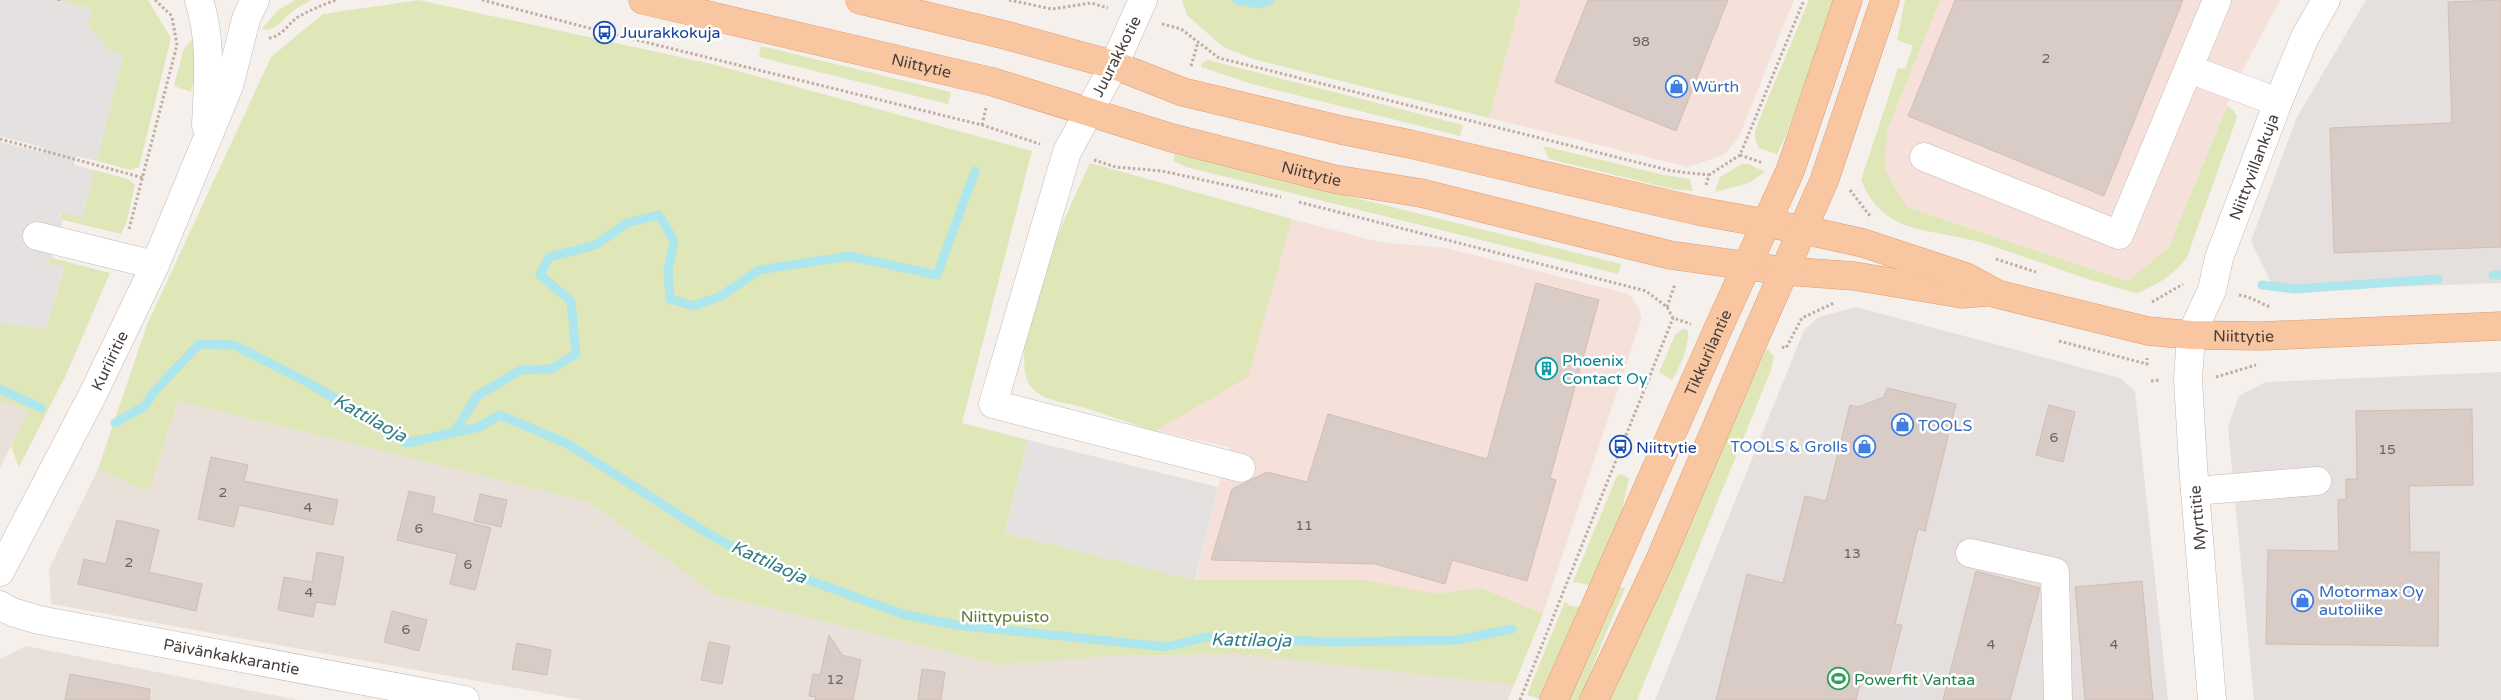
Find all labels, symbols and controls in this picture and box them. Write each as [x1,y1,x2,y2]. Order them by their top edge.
street label: Juurakkotie [1088,13,1146,100]
bus stop icon: Juurakkokuja [592,20,616,44]
place label: Juurakkokuja [620,23,721,43]
house number: 98 [1632,33,1650,50]
street label: Niittytie [889,50,953,83]
house number: 2 [2042,50,2050,67]
shop icon: Würth [1664,74,1688,98]
place label: Würth [1692,77,1739,97]
street label: Niittyvillankuja [2225,111,2284,223]
street label: Niittytie [1279,157,1343,191]
street label: Tikkurilantie [1681,306,1737,399]
street label: Niittytie [2213,326,2274,347]
street label: Kuriiritie [87,328,133,394]
place label: Phoenix Contact Oy [1562,351,1648,389]
building icon: Phoenix Contact Oy [1534,357,1558,381]
water label: Kattilaoja [329,389,411,448]
shop icon: TOOLS [1890,413,1914,437]
place label: TOOLS [1918,416,1973,436]
house number: 6 [2050,429,2059,446]
shop icon: TOOLS & Grolls [1852,434,1876,458]
bus stop icon: Niittytie [1608,435,1632,459]
place label: TOOLS & Grolls [1730,437,1848,457]
place label: Niittytie [1636,438,1697,458]
house number: 15 [2378,441,2396,458]
house number: 2 [219,484,227,501]
street label: Myrttitie [2185,484,2211,551]
house number: 4 [304,499,313,516]
house number: 11 [1295,517,1313,534]
house number: 6 [415,520,424,537]
water label: Kattilaoja [728,536,811,589]
house number: 13 [1843,545,1861,562]
house number: 2 [125,554,133,571]
house number: 6 [464,556,473,573]
place label: Motormax Oy autoliike [2319,582,2424,620]
house number: 4 [305,584,314,601]
shop icon: Motormax Oy autoliike [2291,588,2315,612]
park label: Niittypuisto [961,607,1049,627]
house number: 6 [402,621,411,638]
water label: Kattilaoja [1211,628,1292,652]
street label: Päivänkakkarantie [162,635,301,680]
house number: 4 [1987,636,1996,653]
house number: 4 [2110,636,2119,653]
sports icon: Powerfit Vantaa [1826,667,1850,691]
place label: Powerfit Vantaa [1854,670,1975,690]
house number: 12 [826,671,844,688]

